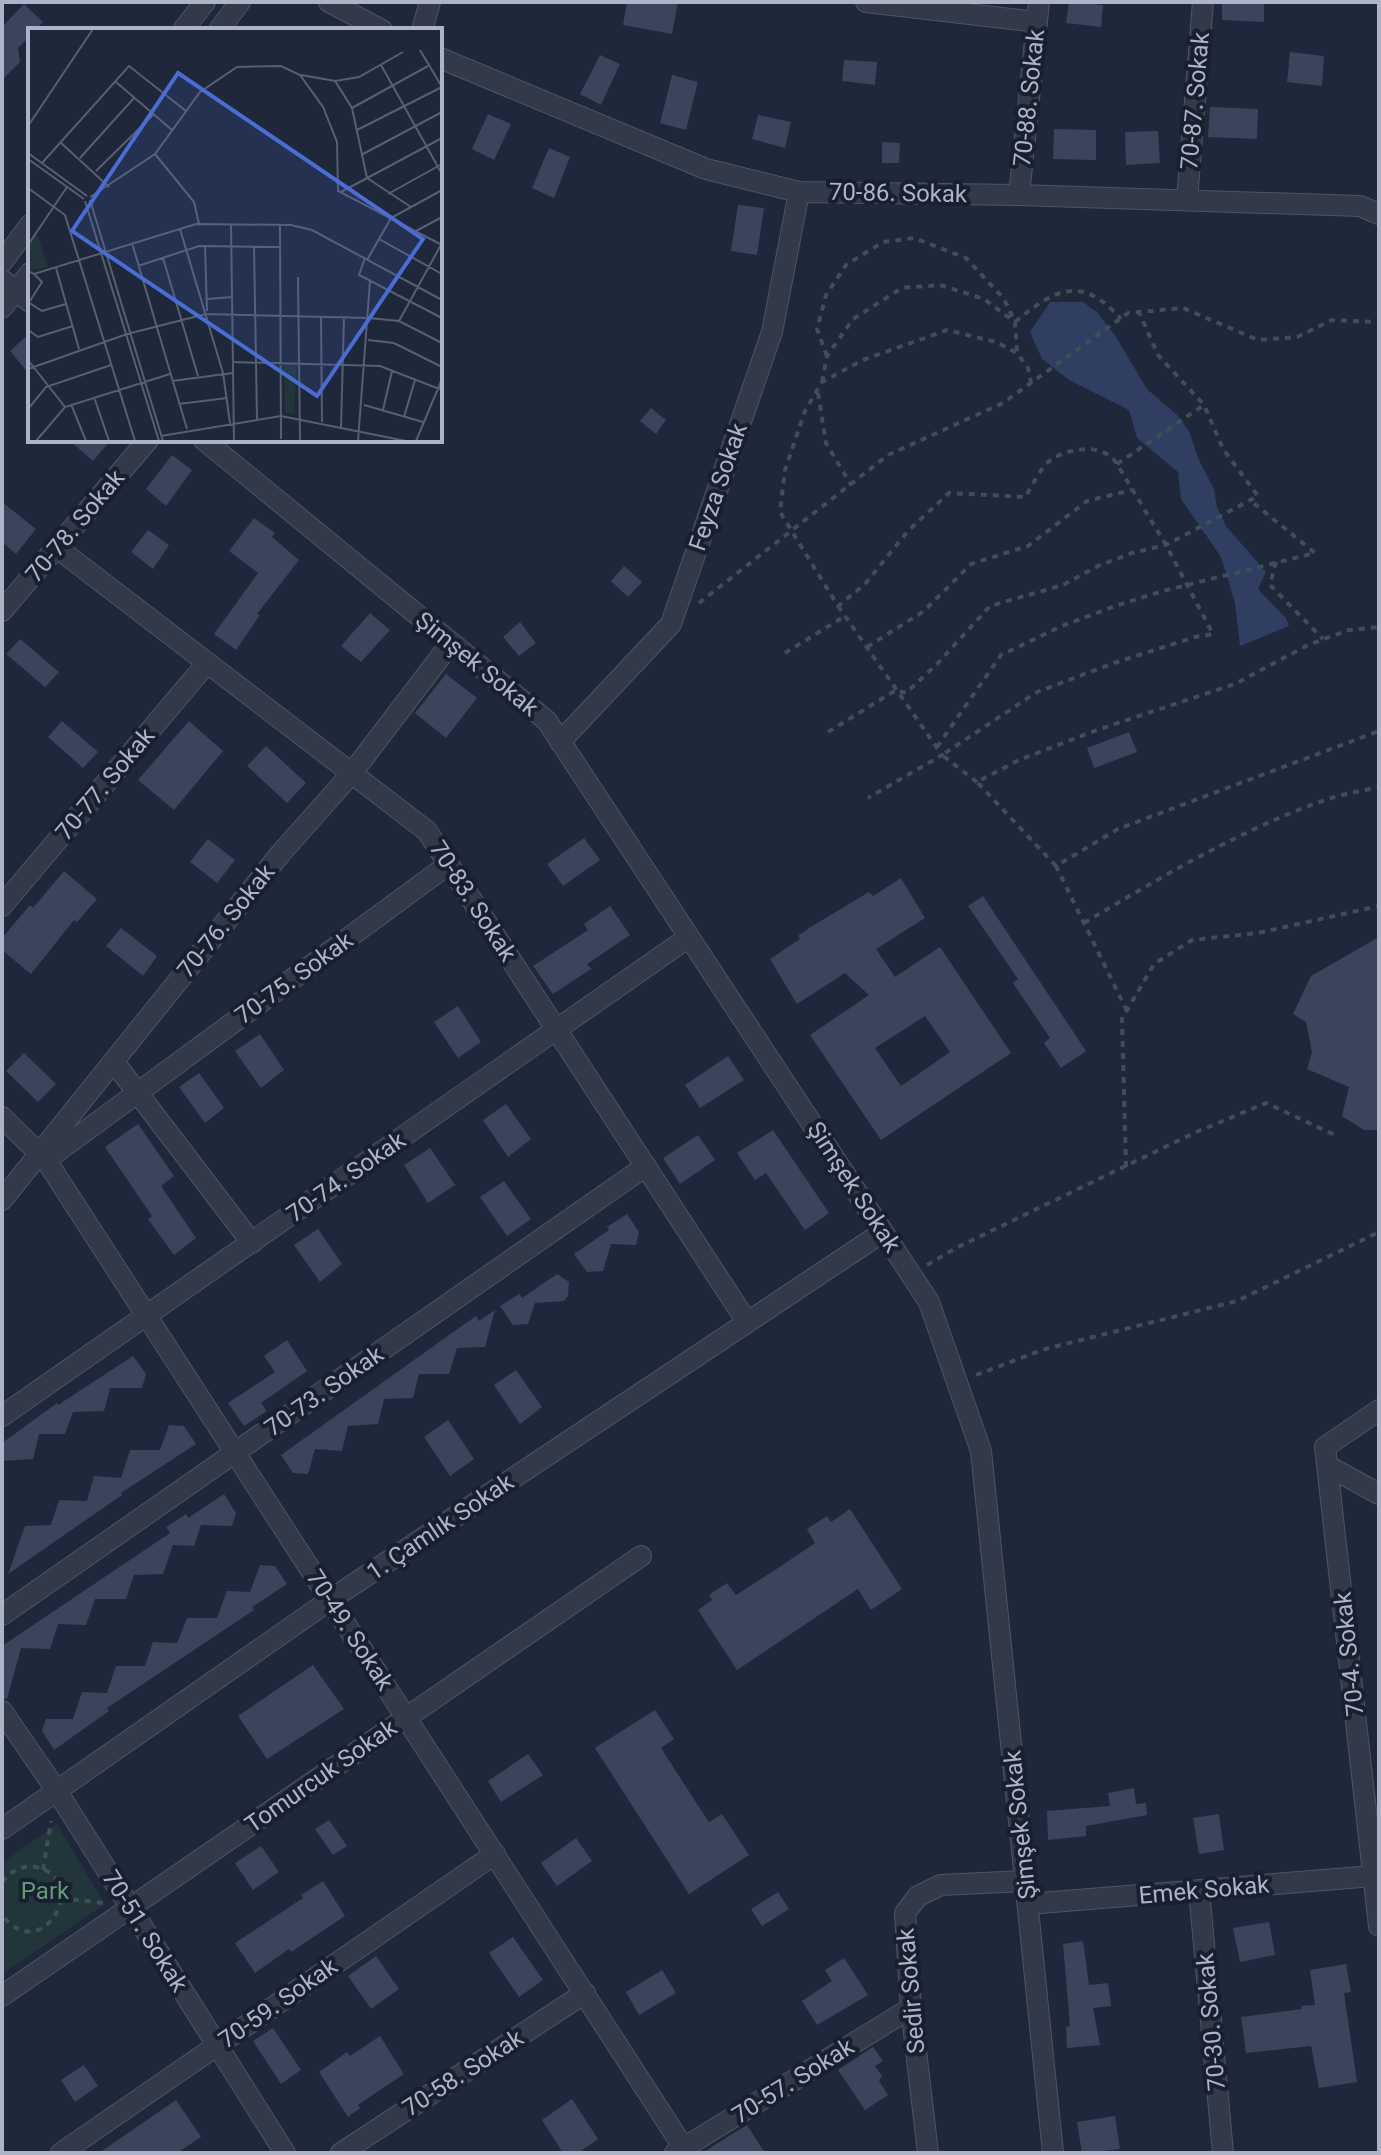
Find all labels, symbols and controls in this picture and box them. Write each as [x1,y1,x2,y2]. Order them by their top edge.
street label: 70-88. Sokak [1008,27,1050,168]
inset map [28,28,442,442]
street label: 70-87. Sokak [1175,30,1215,171]
street label: 70-86. Sokak [829,178,968,208]
street label: Feyza Sokak [683,419,753,555]
street label: 70-78. Sokak [20,463,131,588]
street label: Şimşek Sokak [410,606,545,723]
street label: 70-77. Sokak [50,721,161,846]
street label: 70-83. Sokak [424,835,523,967]
street label: 70-76. Sokak [172,858,281,984]
street label: 70-75. Sokak [230,926,359,1030]
street label: Şimşek Sokak [801,1117,907,1258]
street label: 70-74. Sokak [281,1125,411,1228]
street label: 70-73. Sokak [259,1339,389,1442]
street label: 1. Çamlık Sokak [361,1467,519,1586]
street label: 70-49. Sokak [301,1564,400,1696]
street label: 70-4. Sokak [1328,1590,1369,1717]
street label: Tomurcuk Sokak [240,1713,403,1839]
street label: Şimşek Sokak [998,1748,1042,1901]
street label: 70-51. Sokak [97,1865,194,1998]
street label: Emek Sokak [1138,1870,1271,1910]
park label: Park [21,1877,70,1905]
street label: Sedir Sokak [892,1926,930,2055]
street label: 70-59. Sokak [213,1951,343,2054]
street label: 70-30. Sokak [1191,1951,1231,2092]
street label: 70-58. Sokak [397,2023,529,2122]
street label: 70-57. Sokak [727,2032,860,2129]

